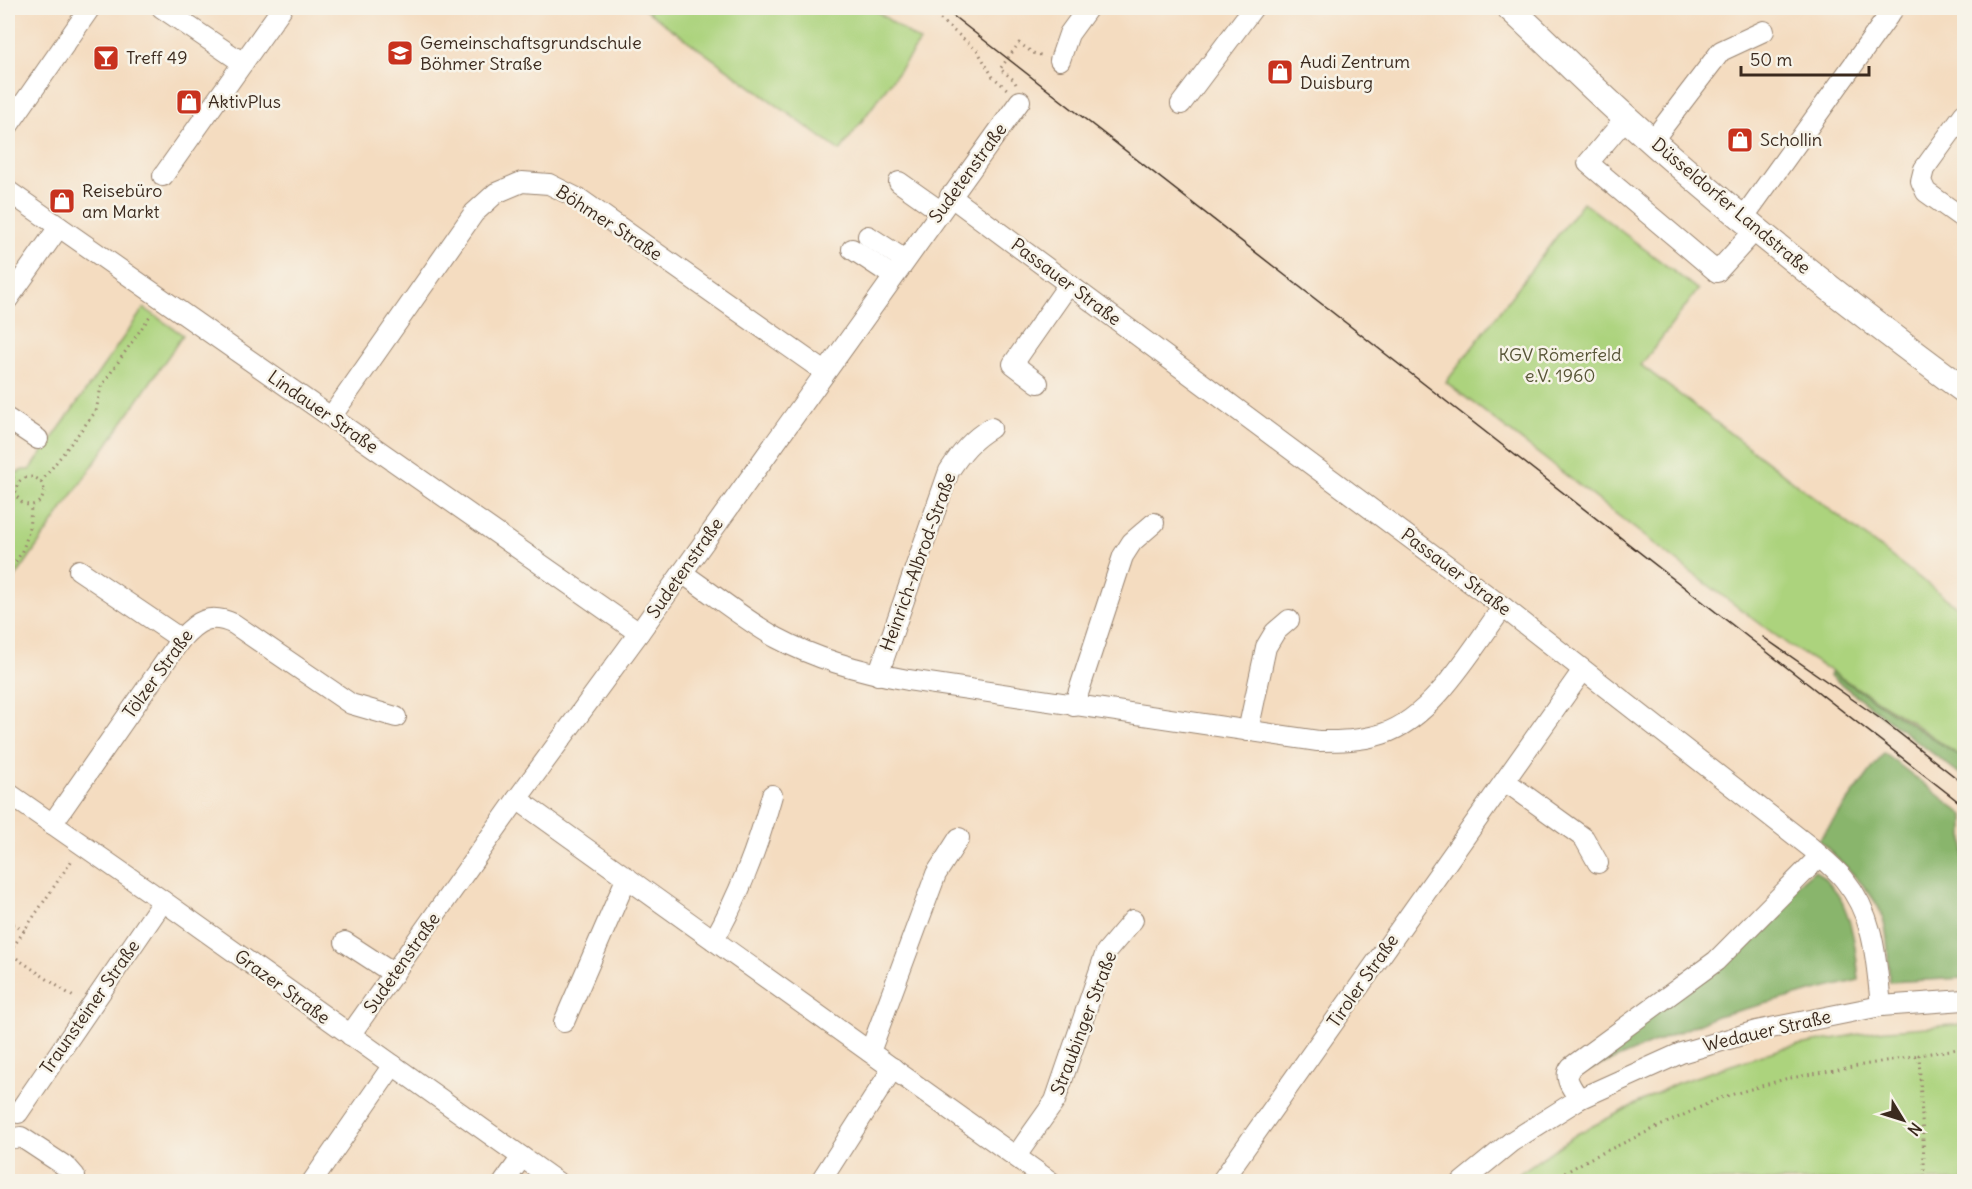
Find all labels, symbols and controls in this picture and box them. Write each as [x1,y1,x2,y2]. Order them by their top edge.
place label: Gemeinschaftsgrundschule Böhmer Straße [420,31,642,75]
school or university icon: Gemeinschaftsgrundschule Böhmer Straße [385,38,415,68]
scale bar [1741,39,1868,77]
bar icon: Treff 49 [91,43,121,73]
place label: Treff 49 [126,46,188,69]
text: 50 m [1750,48,1792,71]
place label: Audi Zentrum Duisburg [1300,50,1410,94]
shop icon: Audi Zentrum Duisburg [1265,57,1295,87]
shop icon: AktivPlus [174,87,204,117]
place label: AktivPlus [208,90,281,113]
street label: Sudetenstraße [924,118,1012,227]
shop icon: Schollin [1725,125,1755,155]
place label: Schollin [1760,128,1822,151]
street label: Düsseldorfer Landstraße [1647,132,1815,279]
place label: Reisebüro am Markt [82,179,162,223]
street label: Böhmer Straße [552,180,667,265]
shop icon: Reisebüro am Markt [47,186,77,216]
street label: Passauer Straße [1007,233,1126,330]
park label: KGV Römerfeld e.V. 1960 [1498,343,1622,387]
street label: Lindauer Straße [264,365,383,458]
street label: Heinrich-Albrod-Straße [874,469,961,654]
street label: Sudetenstraße [641,513,728,623]
street label: Passauer Straße [1397,523,1516,620]
street label: Tölzer Straße [118,625,198,723]
street label: Sudetenstraße [358,908,445,1018]
street label: Tiroler Straße [1322,930,1403,1032]
street label: Traunsteiner Straße [35,935,145,1078]
street label: Grazer Straße [230,944,335,1029]
street label: Straubinger Straße [1046,948,1122,1098]
street label: Wedauer Straße [1701,1005,1833,1056]
north arrow [1873,1090,1933,1150]
text: N [1904,1119,1926,1140]

